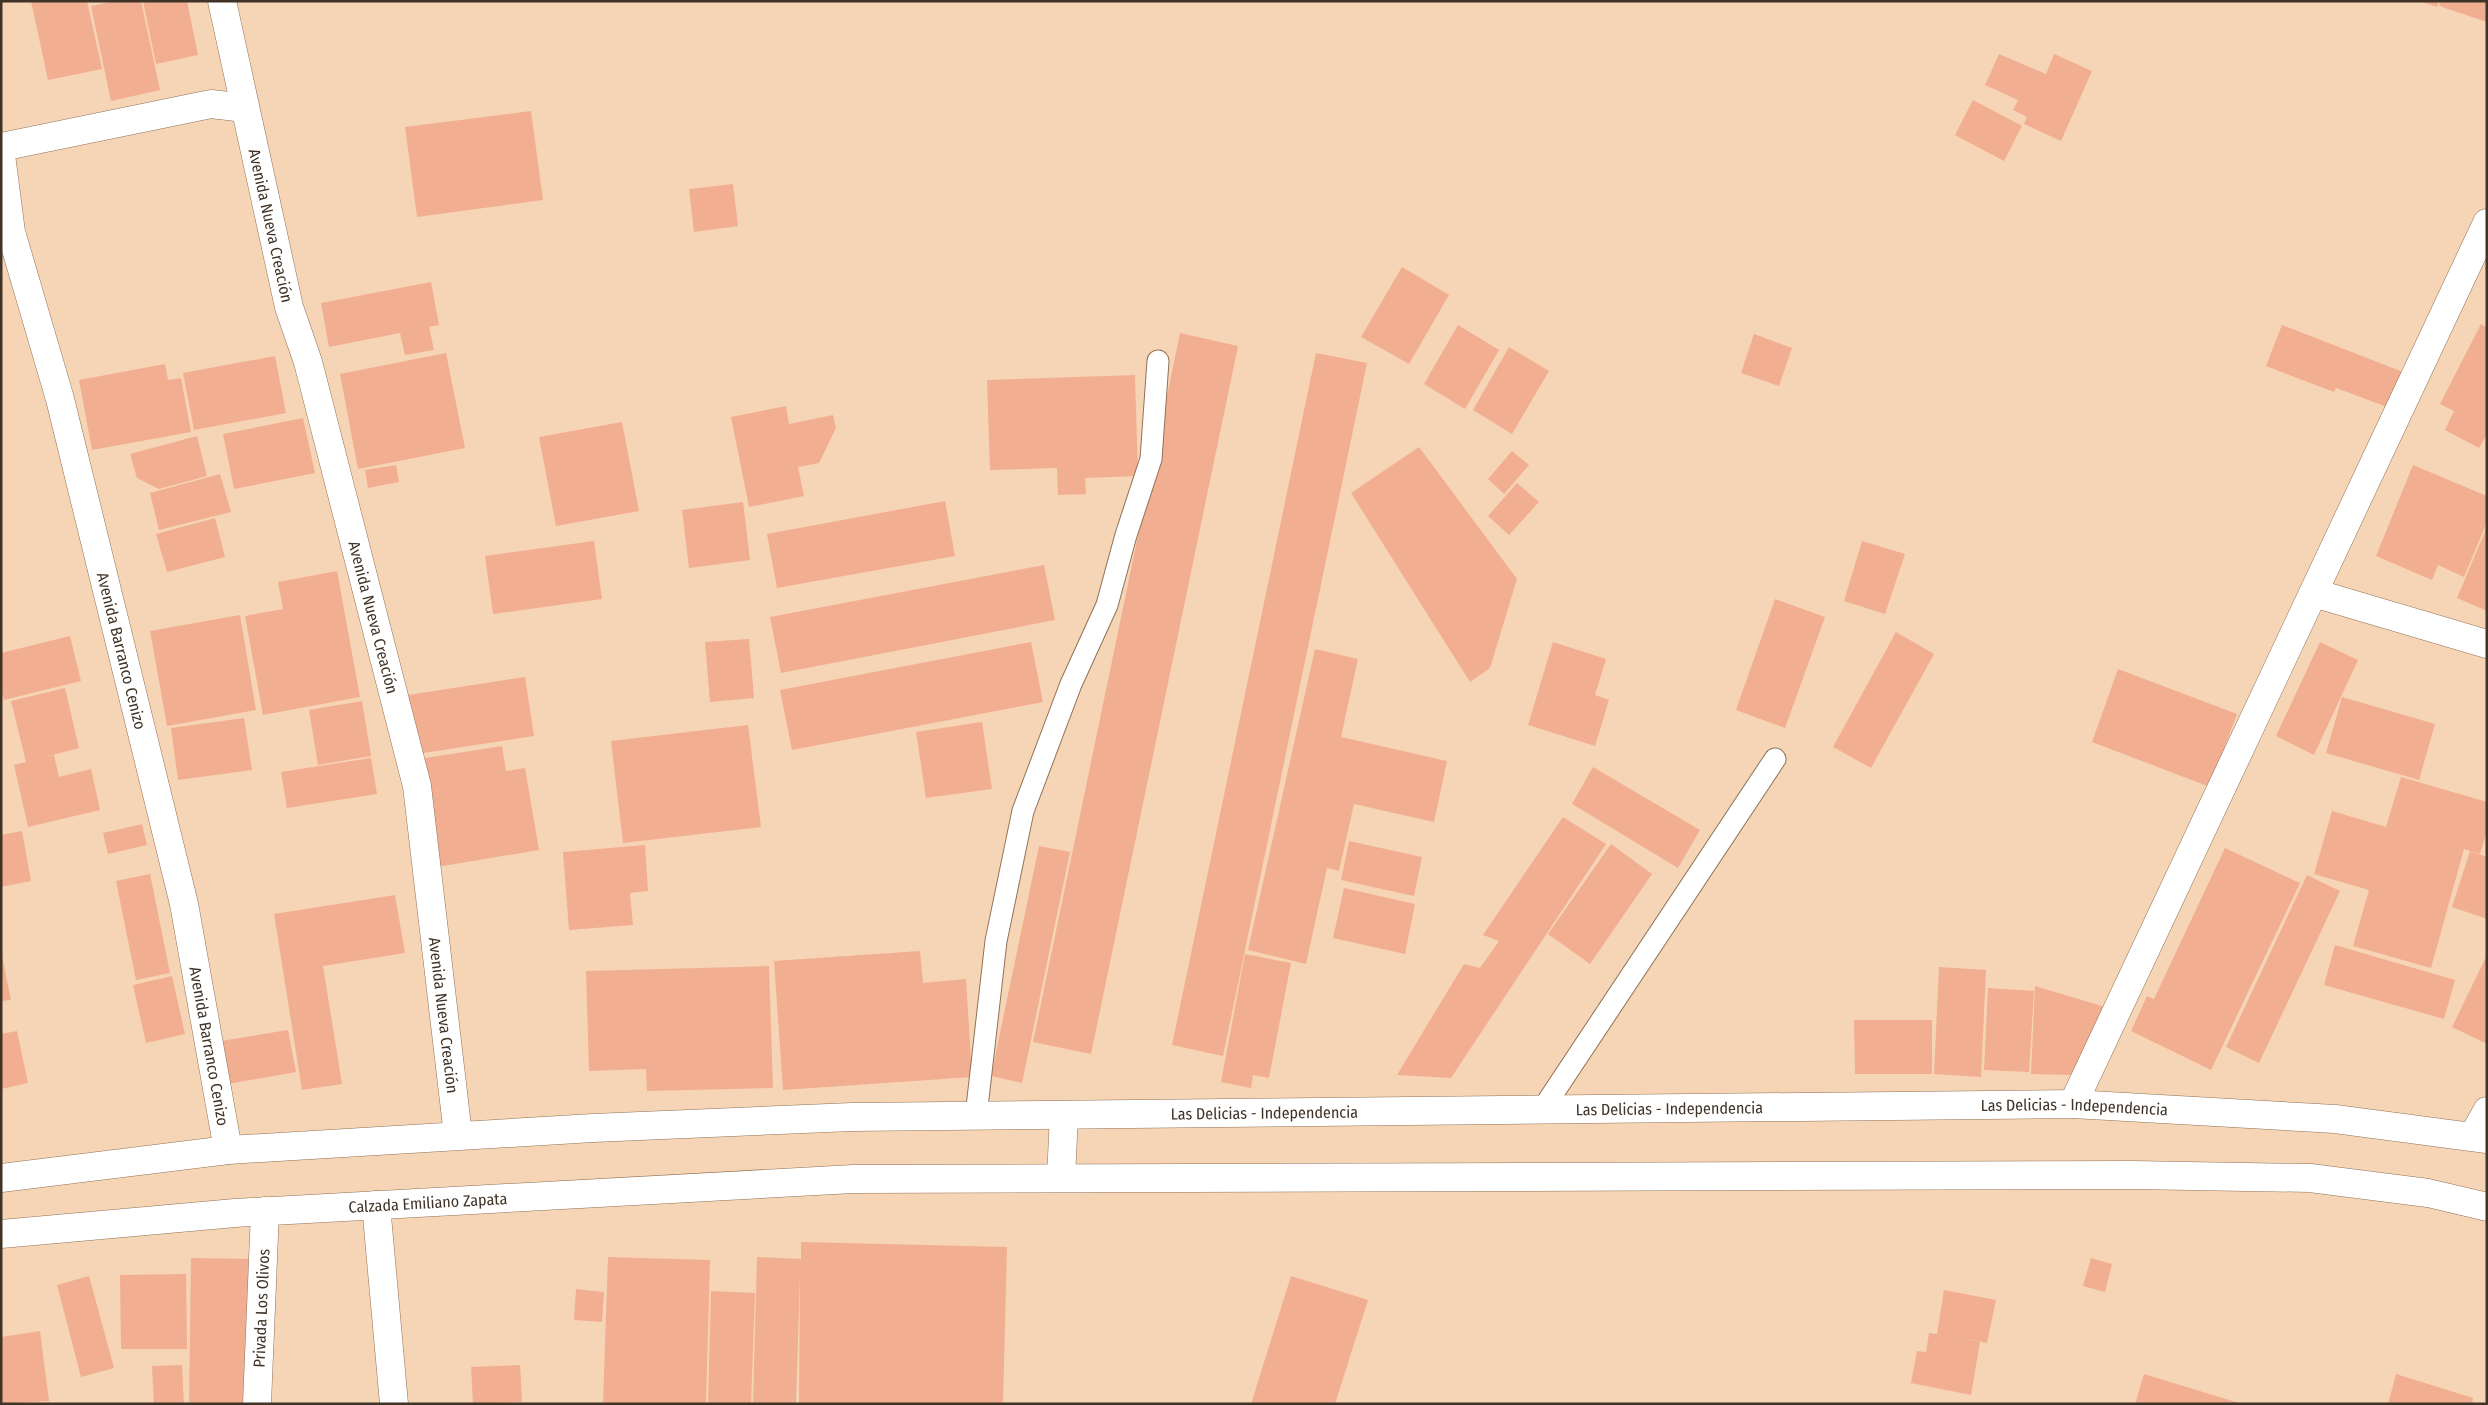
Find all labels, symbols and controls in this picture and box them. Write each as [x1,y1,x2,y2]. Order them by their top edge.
street label: Avenida Nueva Creación [245,147,297,304]
street label: Avenida Nueva Creación [345,539,402,696]
street label: Avenida Barranco Cenizo [93,570,150,731]
street label: Avenida Nueva Creación [425,936,463,1094]
street label: Avenida Barranco Cenizo [186,965,233,1127]
street label: Las Delicias - Independencia [1981,1094,2169,1119]
street label: Las Delicias - Independencia [1576,1098,1763,1119]
street label: Las Delicias - Independencia [1171,1102,1358,1123]
street label: Calzada Emiliano Zapata [348,1189,508,1216]
street label: Privada Los Olivos [249,1248,273,1368]

